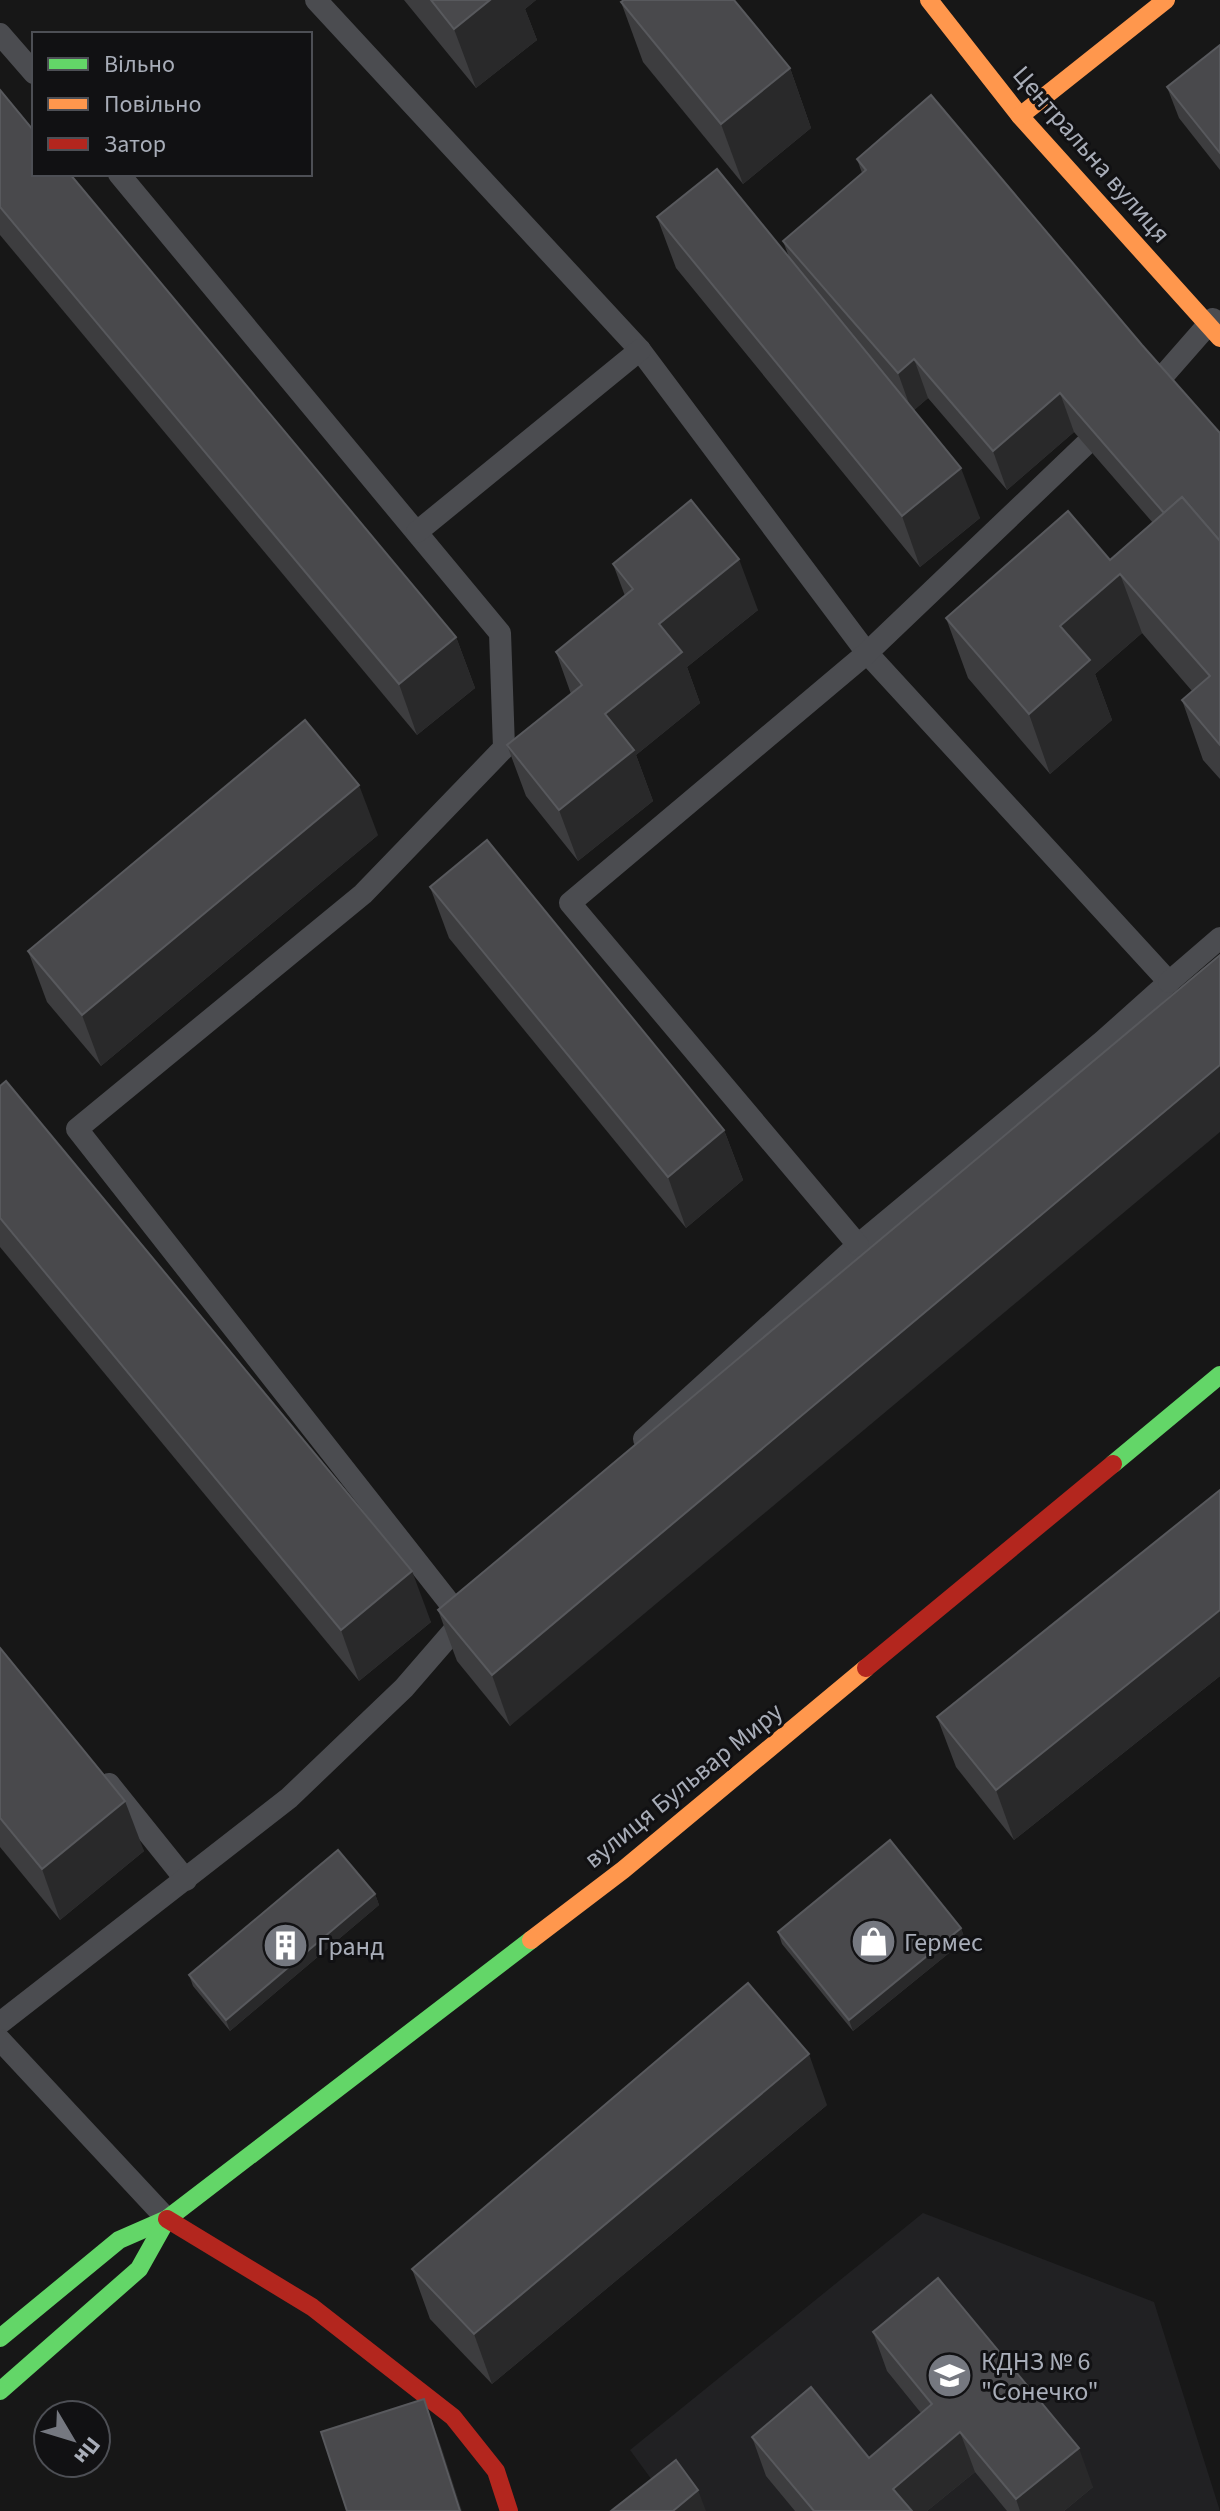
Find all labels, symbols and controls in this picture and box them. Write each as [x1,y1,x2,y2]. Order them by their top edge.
legend [32,32,312,176]
text: Вільно [104,47,175,82]
street label: Центральна вулиця [1004,57,1179,251]
text: Повільно [104,87,202,122]
text: Затор [104,127,166,162]
street label: вулиця Бульвар Миру [576,1694,791,1877]
shop icon: Гермес [849,1918,897,1966]
building icon: Гранд [262,1922,310,1970]
place label: Гермес [904,1924,983,1961]
place label: Гранд [317,1928,384,1965]
place label: КДНЗ № 6 "Сонечко" [981,2343,1099,2410]
school or university icon: КДНЗ № 6 "Сонечко" [926,2352,974,2400]
north arrow [32,2399,112,2479]
text: Пн [66,2430,108,2471]

